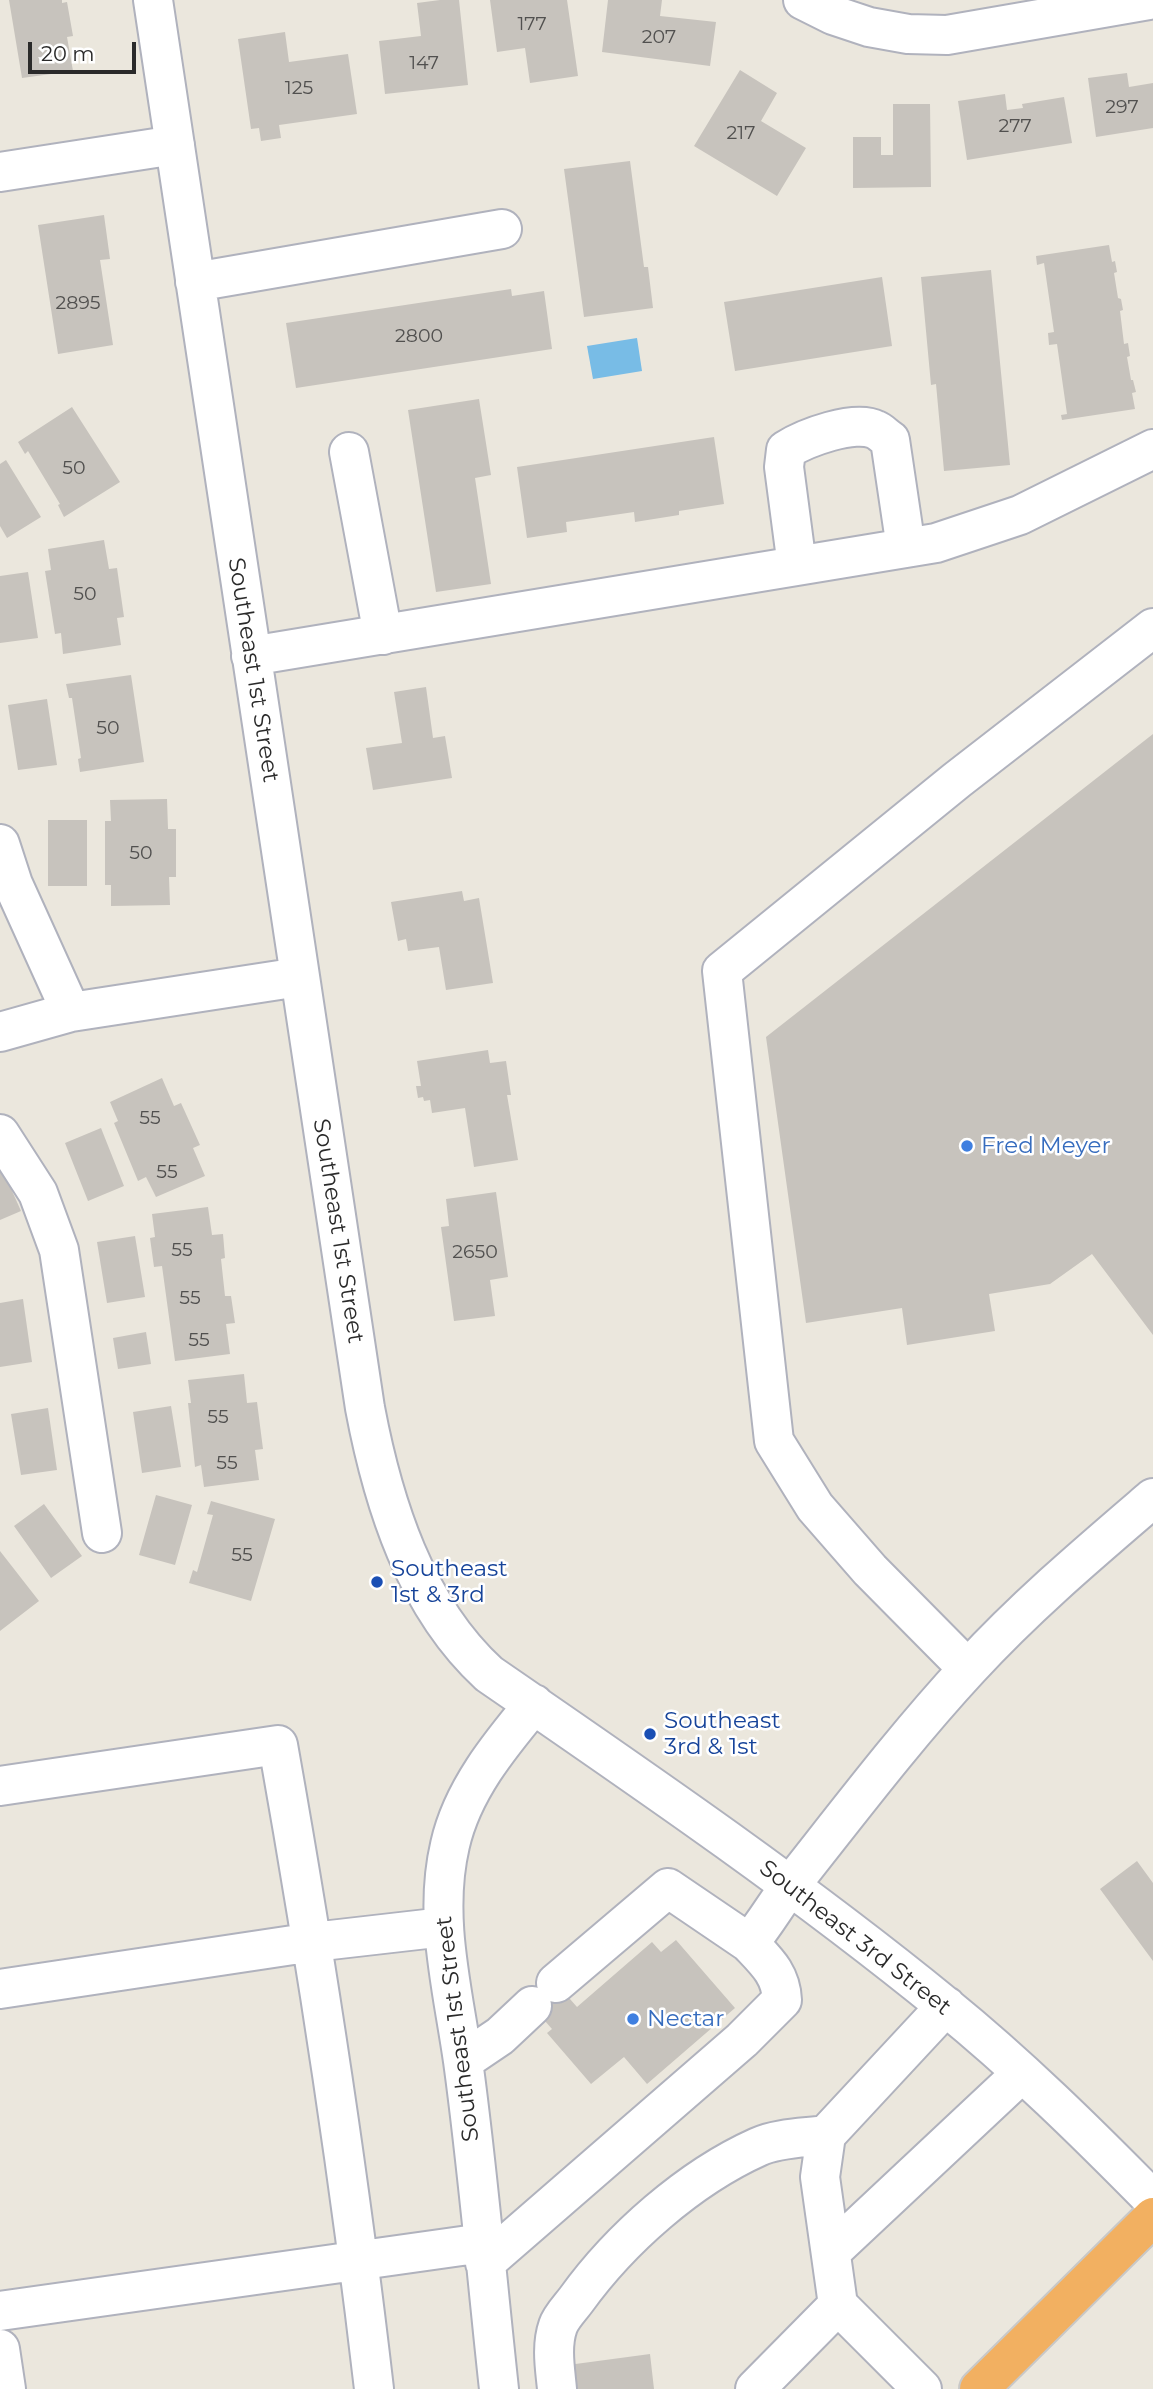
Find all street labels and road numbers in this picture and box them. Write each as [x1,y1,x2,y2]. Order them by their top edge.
street label: Southeast 1st Street [222,556,284,784]
street label: Southeast 1st Street [307,1117,369,1345]
street label: Southeast 3rd Street [754,1855,956,2021]
street label: Southeast 1st Street [430,1915,486,2143]

